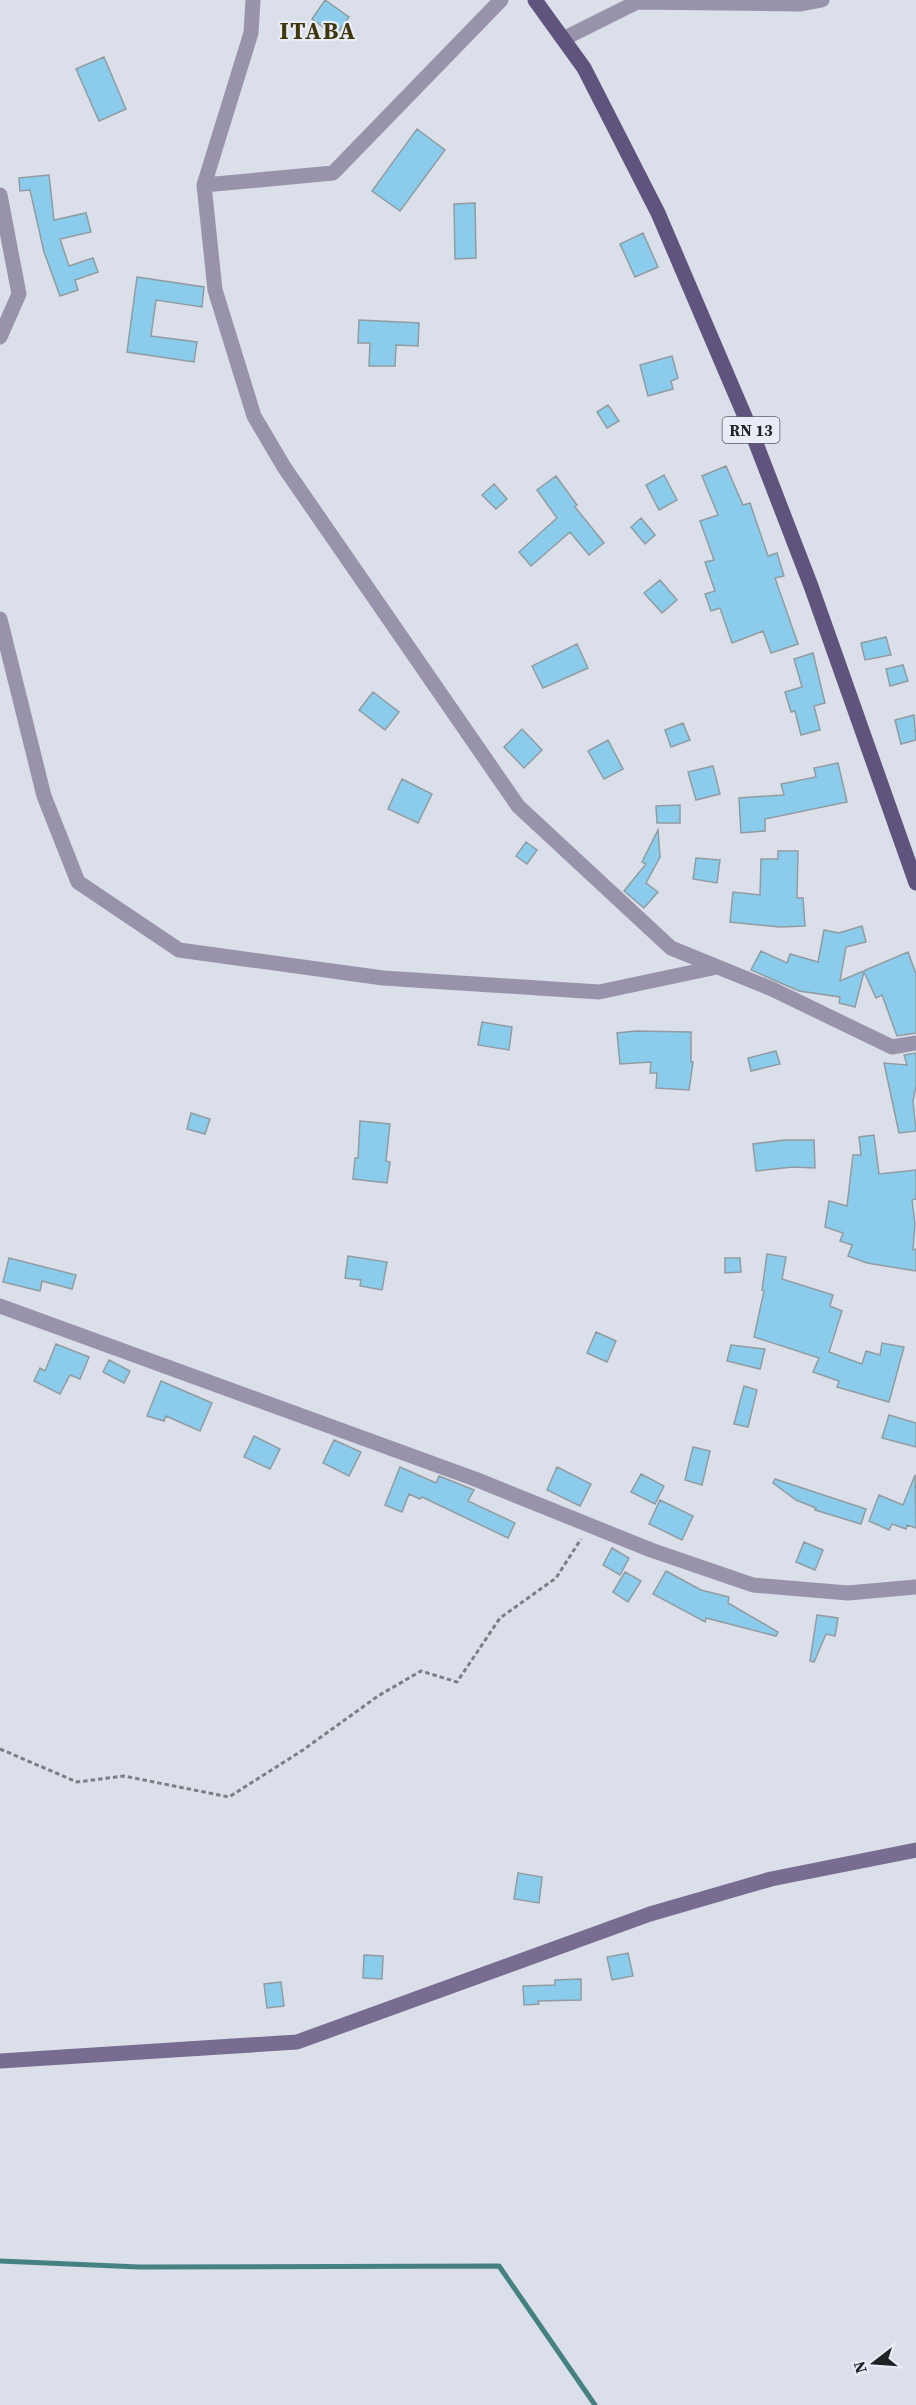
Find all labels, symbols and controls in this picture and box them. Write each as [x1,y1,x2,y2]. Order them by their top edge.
district label: ITABA [279,14,357,47]
road number: RN 13 [722,417,780,443]
north arrow [844,2333,904,2393]
text: N [847,2358,872,2376]

